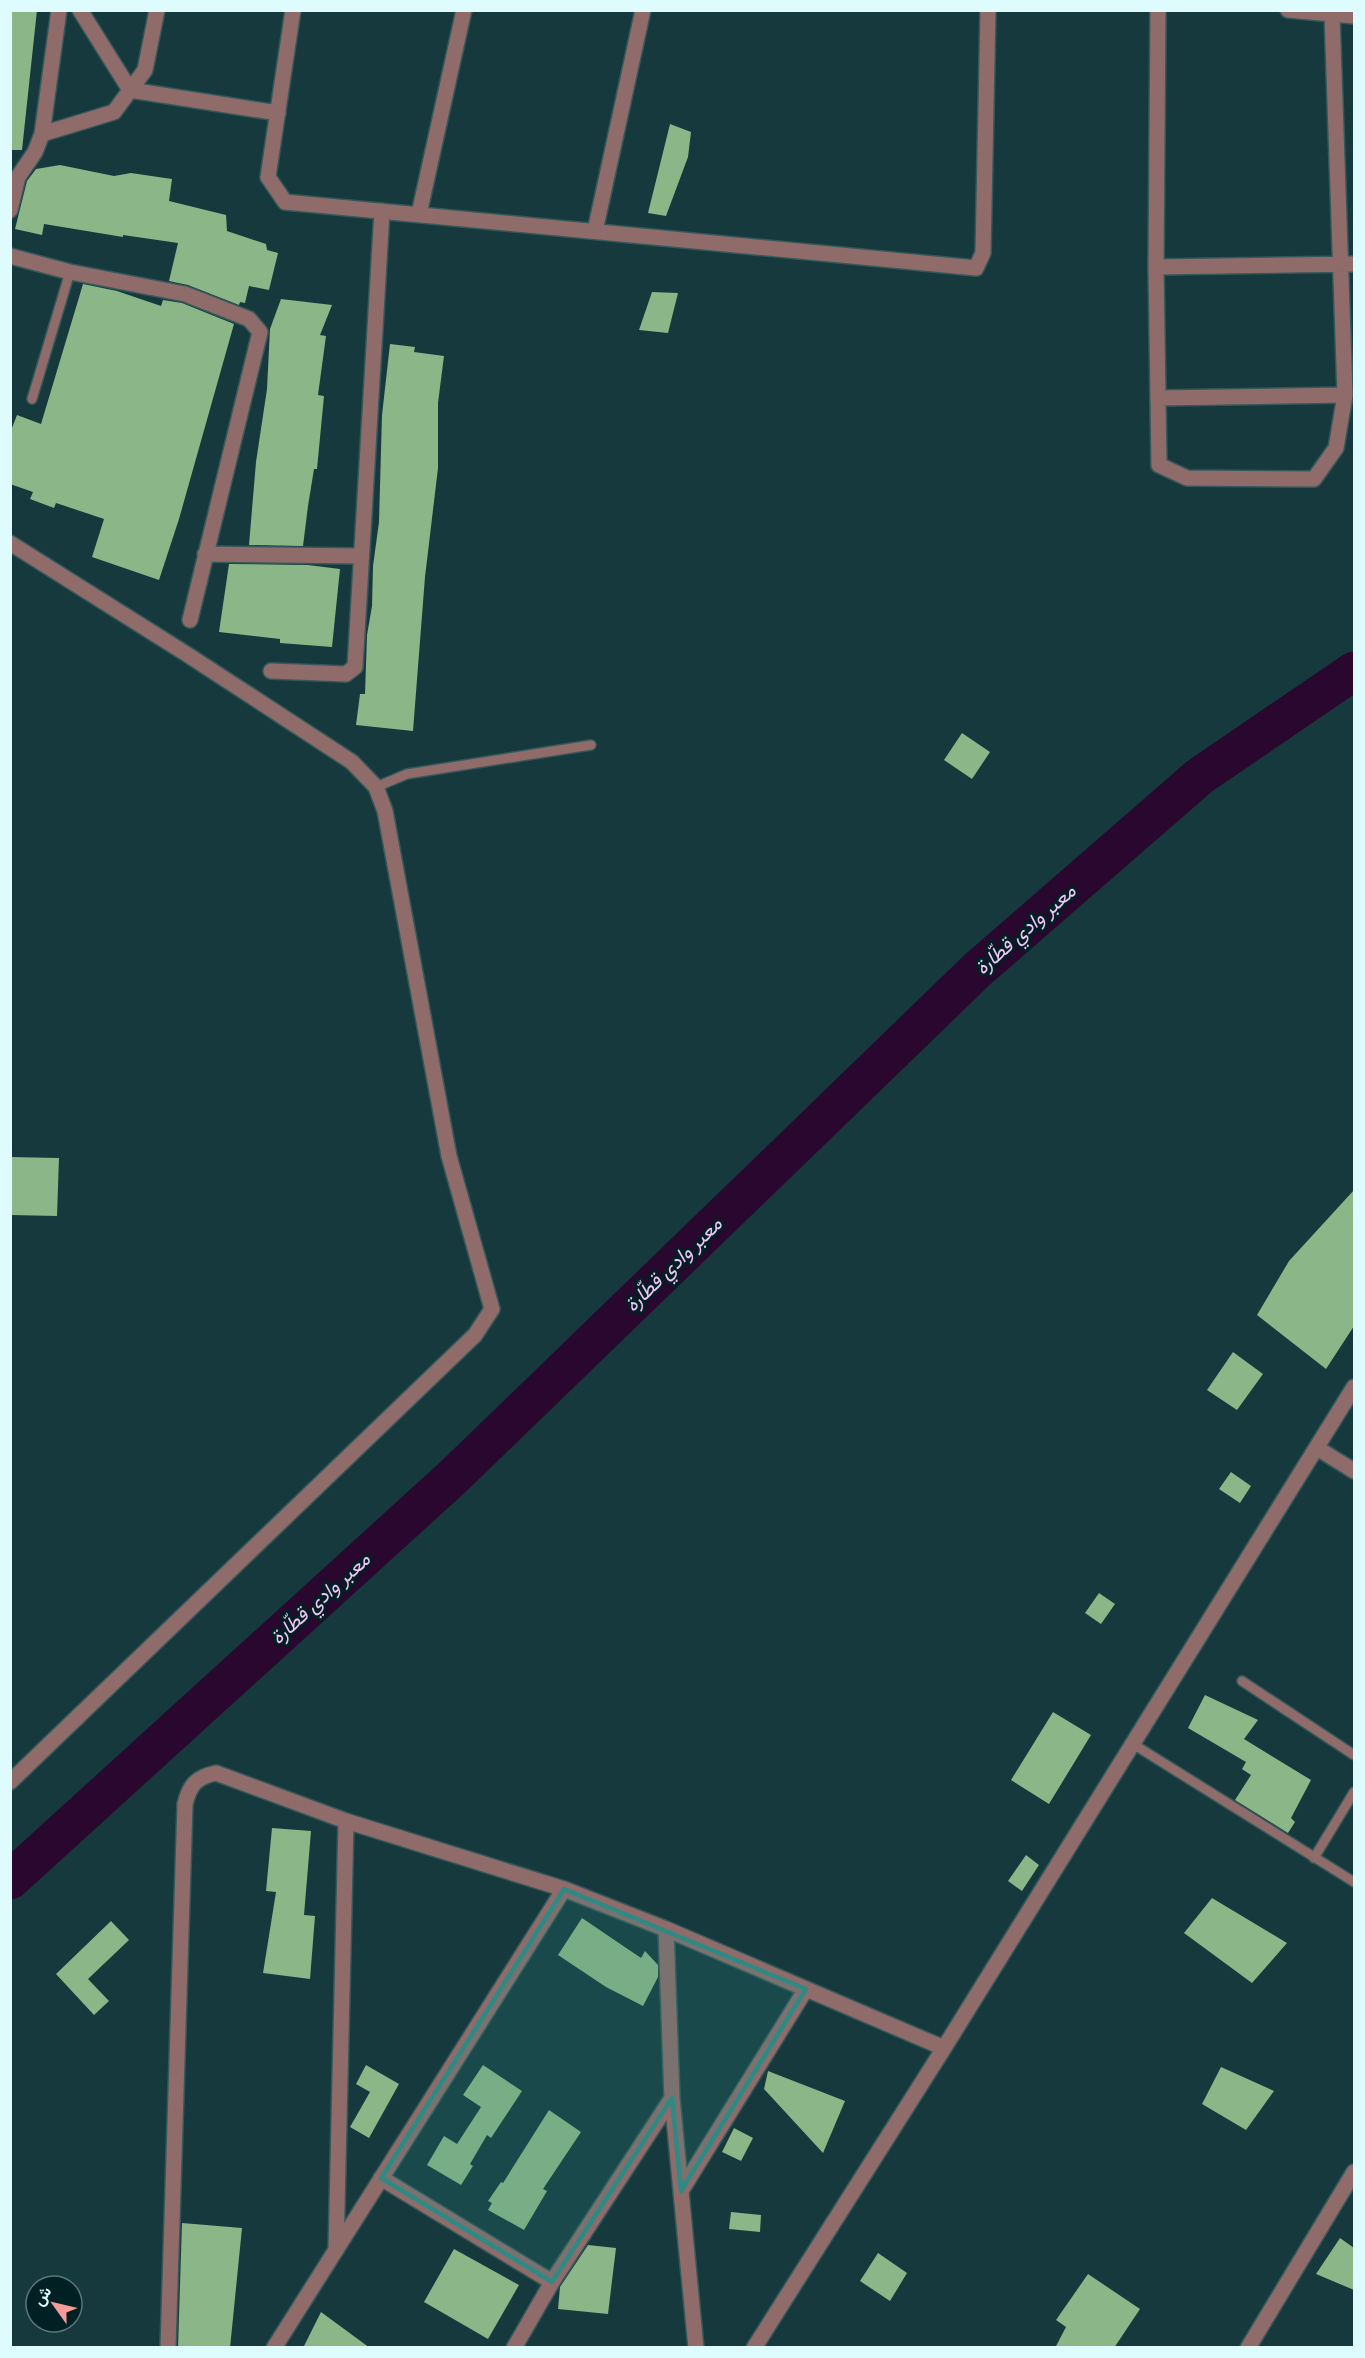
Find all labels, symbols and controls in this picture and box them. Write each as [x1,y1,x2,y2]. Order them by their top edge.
water label: معبر وادي قطّارة [970,878,1083,982]
water label: معبر وادي قطّارة [619,1211,730,1319]
water label: معبر وادي قطّارة [265,1547,378,1652]
north arrow [24,2274,84,2334]
text: ش [29,2283,55,2309]

